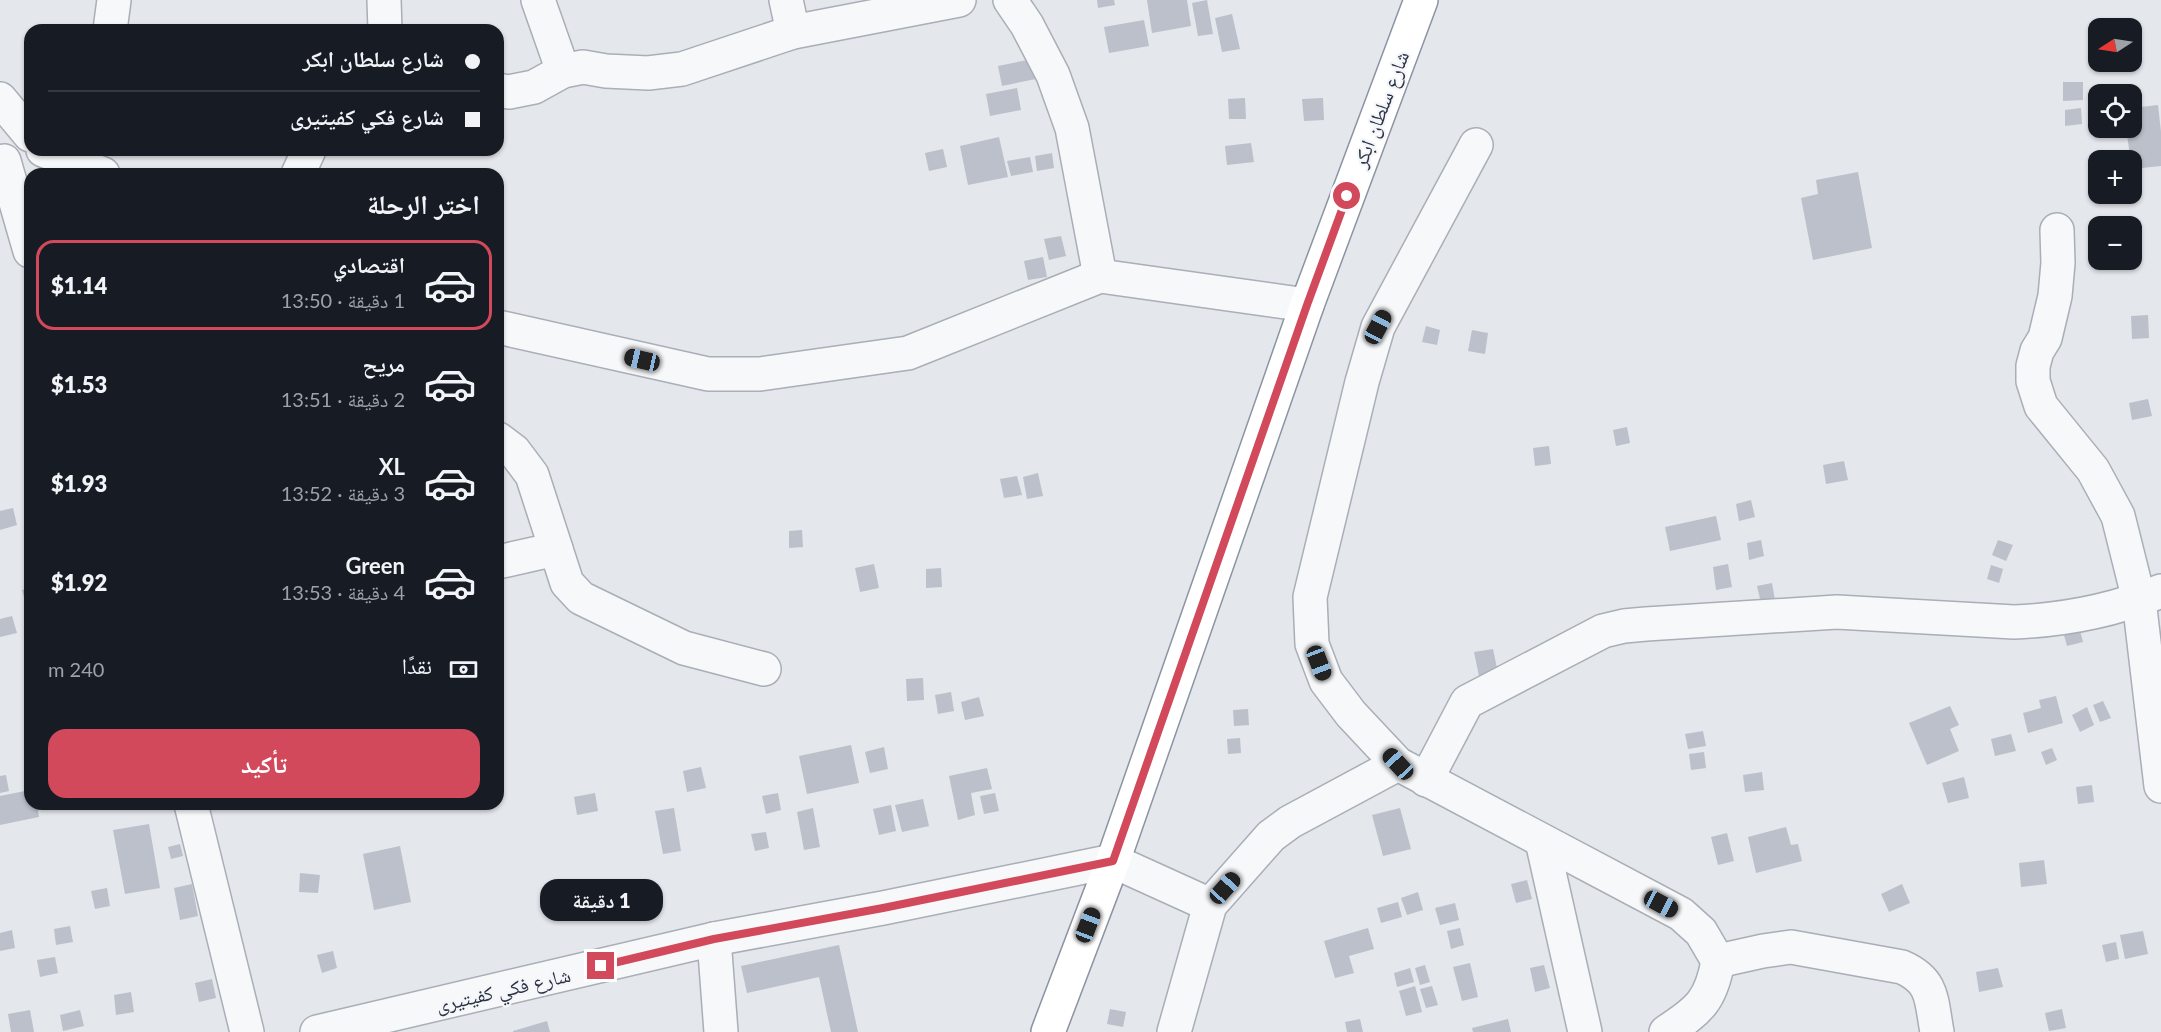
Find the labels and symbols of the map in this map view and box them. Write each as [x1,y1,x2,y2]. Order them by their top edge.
north arrow [2088,18,2142,72]
street label: شارع سلطان ابكر [1346,47,1415,172]
route start [1333,182,1360,209]
car [1362,307,1394,347]
car [622,347,662,373]
car [1304,643,1334,683]
car [1379,745,1417,783]
car [1206,869,1244,907]
callout: 1 دقيقة [540,879,662,921]
car [1641,888,1681,920]
car [1073,905,1103,945]
route end [587,952,614,979]
street label: شارع فكي كفيتيرى [433,962,574,1021]

